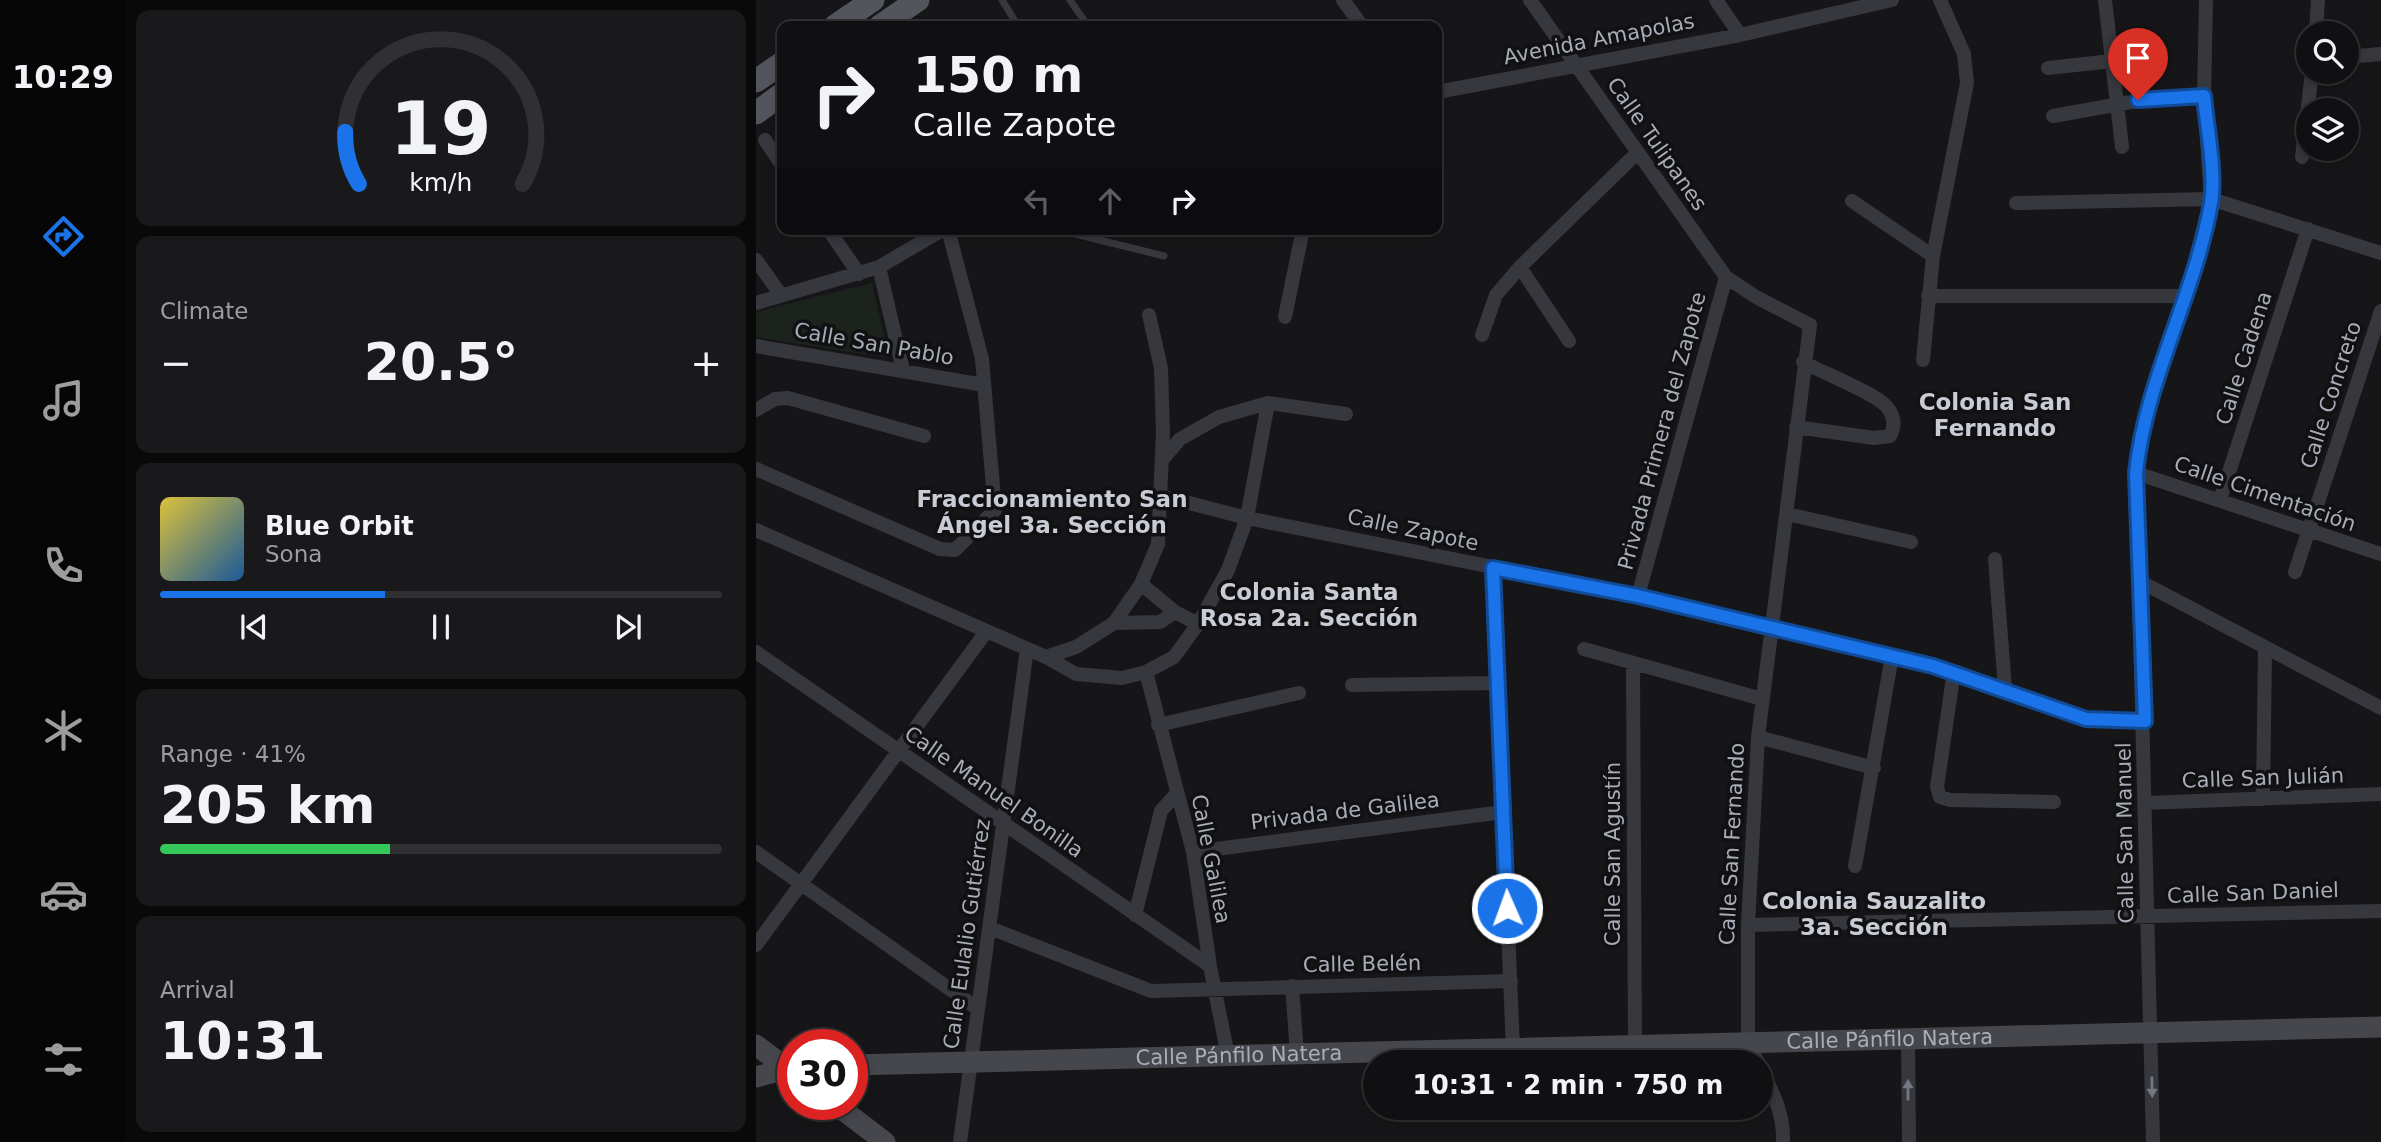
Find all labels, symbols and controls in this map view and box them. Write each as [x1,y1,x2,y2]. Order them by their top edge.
street label: Avenida Amapolas [1501,9,1697,69]
map controls [2296,21,2359,161]
button: search [2296,21,2359,84]
pin [2108,28,2168,100]
icon: arrive [2119,39,2157,77]
text: 150 m [913,47,1083,104]
icon: right [798,49,889,140]
text: 10:29 [12,58,114,96]
street label: Calle Tulipanes [1602,73,1712,215]
text: 19 [390,87,492,172]
button: layers [2296,98,2359,161]
text: Calle Zapote [913,106,1116,144]
text: km/h [409,168,473,197]
icon: left [1018,182,1056,220]
icon: ahead [1091,182,1129,220]
icon: right [1164,182,1202,220]
icon: directions [39,212,88,261]
street label: Calle Cadena [2211,288,2277,428]
street label: Privada Primera del Zapote [1613,289,1711,573]
text: Climate [160,298,249,324]
street label: Calle San Pablo [792,318,956,370]
street label: Calle Concreto [2296,318,2366,472]
text: 20.5° [364,332,518,392]
text: − [160,341,192,385]
text: + [690,341,722,385]
icon: music [39,376,88,425]
district label: Colonia San Fernando [1919,389,2071,441]
street label: Calle Cimentación [2171,452,2359,536]
district label: Fraccionamiento San Ángel 3a. Sección [916,486,1188,538]
street label: Calle Zapote [1345,504,1481,556]
text: Blue Orbit [265,511,414,541]
icon: phone [39,541,88,590]
text: Sona [265,541,322,567]
district label: Colonia Santa Rosa 2a. Sección [1200,579,1418,631]
icon: previous [235,608,273,646]
icon: pause [422,608,460,646]
icon: next [609,608,647,646]
icon: climate [39,706,88,755]
street label: Calle Manuel Bonilla [900,721,1088,863]
text: Range · 41% [160,741,306,767]
street label: Calle San Fernando [1715,742,1749,946]
street label: Calle San Manuel [2111,742,2139,924]
street label: Calle San Agustín [1601,762,1625,946]
street label: Calle San Julián [2181,763,2345,793]
text: 205 km [160,775,375,835]
street label: Privada de Galilea [1249,787,1441,835]
street label: Calle Galilea [1187,792,1235,926]
street label: Calle Eulalio Gutiérrez [939,817,995,1051]
icon: car [39,870,88,919]
position arrow [1470,871,1544,945]
street label: Calle San Daniel [2167,878,2339,908]
district label: Colonia Sauzalito 3a. Sección [1762,888,1986,940]
street label: Calle Belén [1303,951,1421,977]
text: Arrival [160,977,235,1003]
text: 10:31 [160,1011,326,1071]
street label: Calle Pánfilo Natera [1786,1025,1993,1054]
speed limit sign: 30 [777,1029,868,1120]
icon: filters [39,1035,88,1084]
street label: Calle Pánfilo Natera [1135,1041,1342,1070]
text: 10:31 · 2 min · 750 m [1413,1070,1723,1100]
one-way arrow [2147,1077,2158,1099]
one-way arrow [1902,1079,1914,1101]

